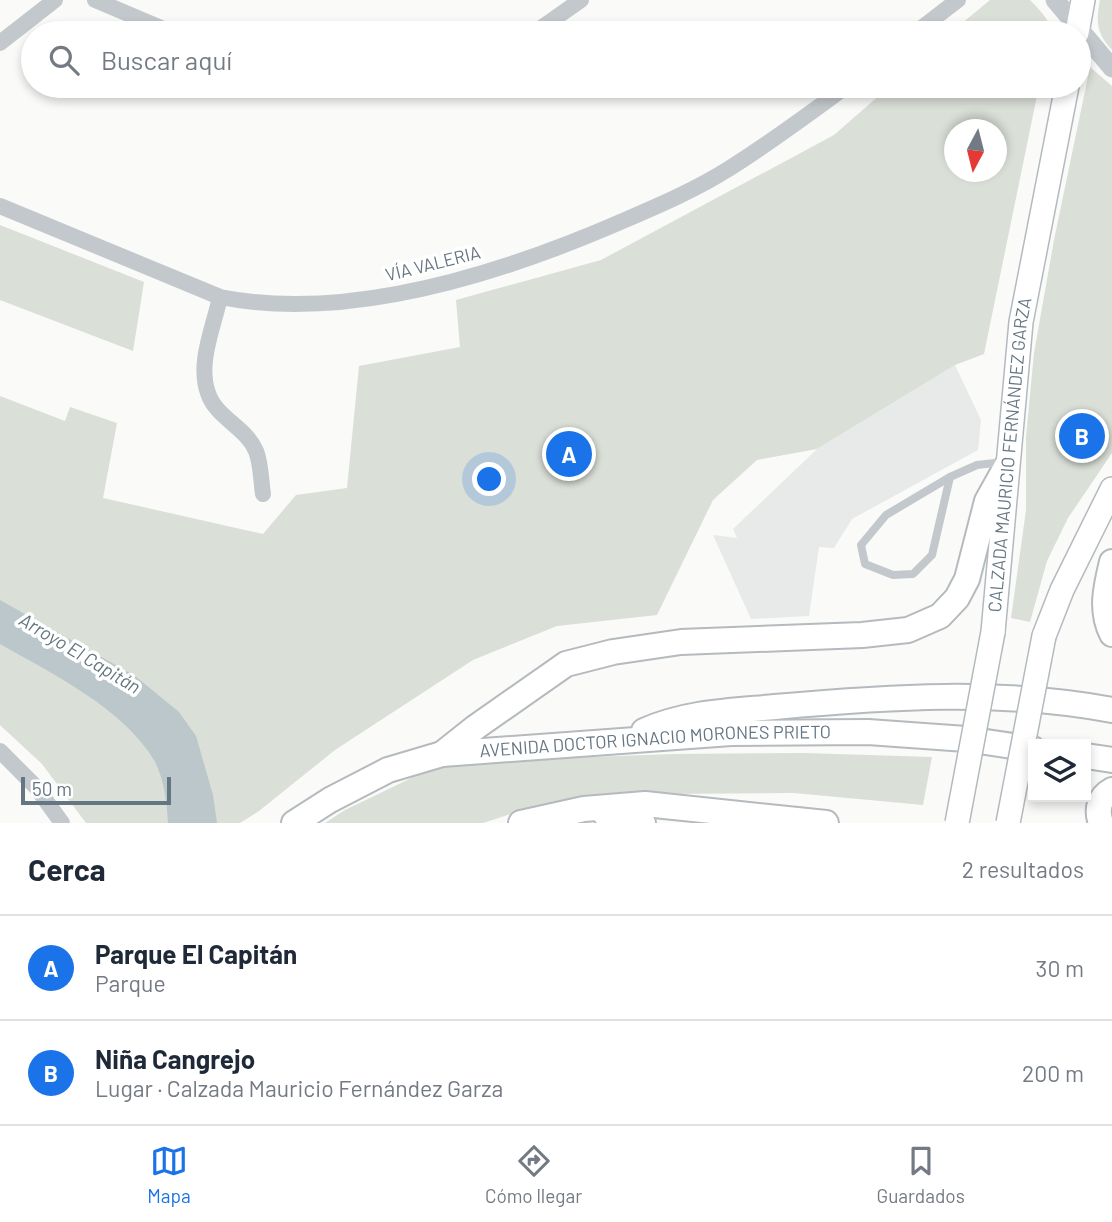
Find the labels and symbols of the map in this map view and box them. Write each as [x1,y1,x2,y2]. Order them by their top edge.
north arrow [944,119,1007,182]
street label: VÍA VALERIA [383,241,483,285]
street label: CALZADA MAURICIO FERNÁNDEZ GARZA [983,295,1036,613]
pin: B [1059,410,1105,462]
pin: A [546,428,592,480]
your location [472,462,506,496]
water label: Arroyo El Capitán [16,607,145,698]
street label: AVENIDA DOCTOR IGNACIO MORONES PRIETO [479,720,831,761]
scale bar [21,774,172,806]

